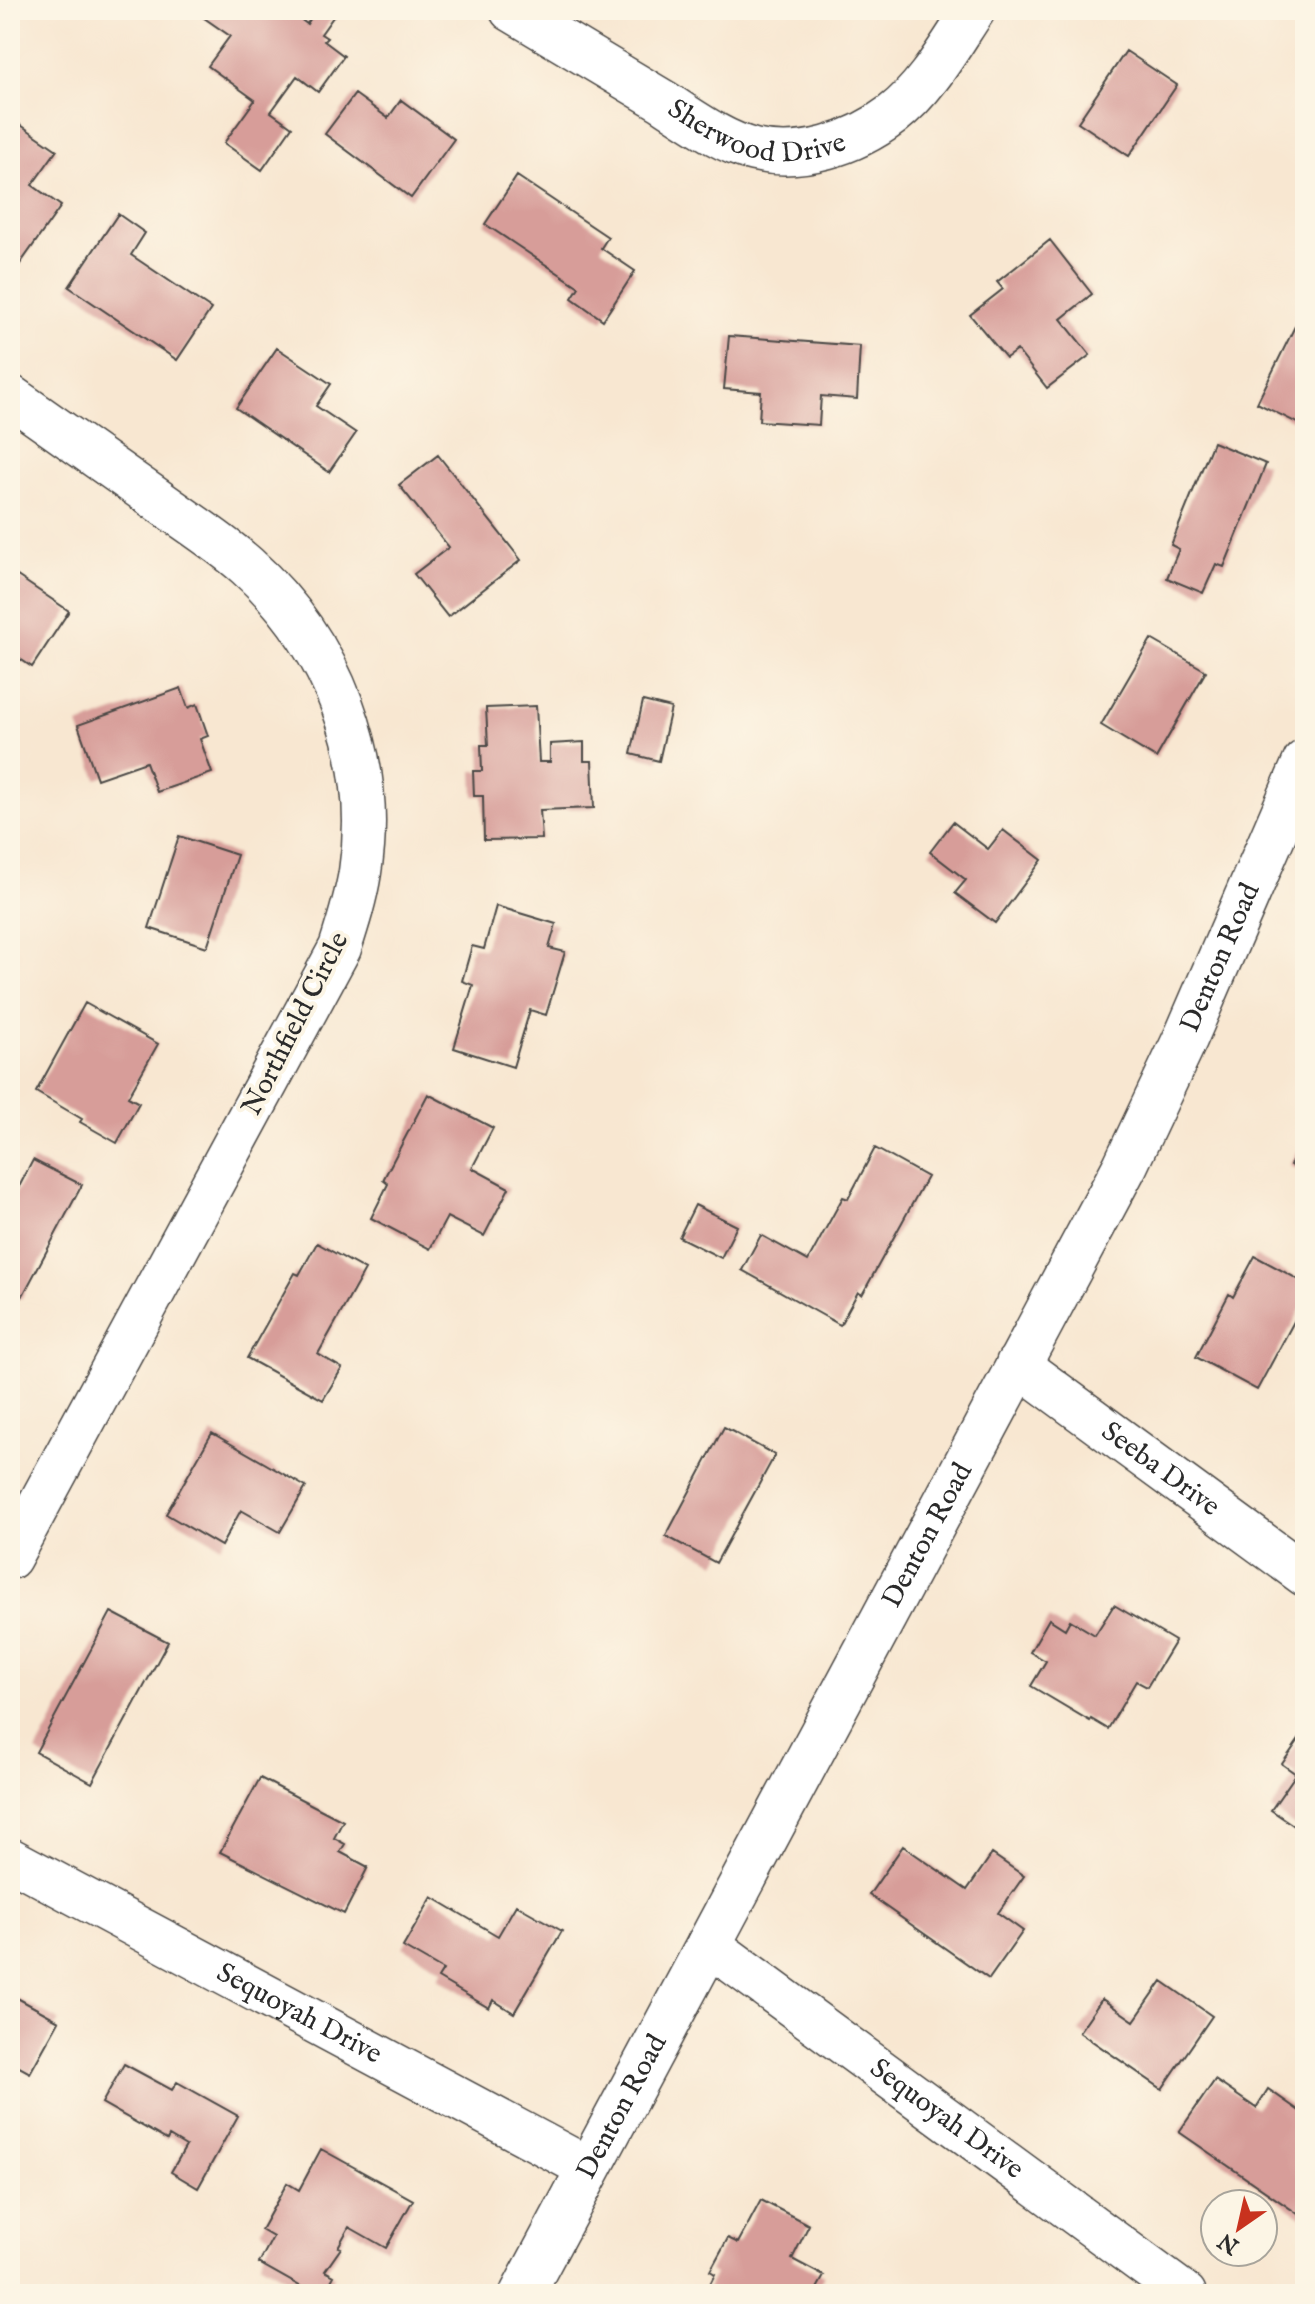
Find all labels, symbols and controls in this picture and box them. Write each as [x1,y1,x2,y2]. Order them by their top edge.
street label: Sherwood Drive [661,91,851,171]
street label: Denton Road [1173,878,1268,1038]
street label: Northfield Circle [235,926,357,1122]
street label: Seeba Drive [1094,1414,1227,1524]
street label: Denton Road [875,1457,980,1614]
street label: Sequoyah Drive [211,1955,388,2072]
street label: Denton Road [569,2029,675,2185]
street label: Sequoyah Drive [863,2051,1031,2187]
north arrow [1199,2188,1279,2268]
text: N [1213,2226,1245,2260]

